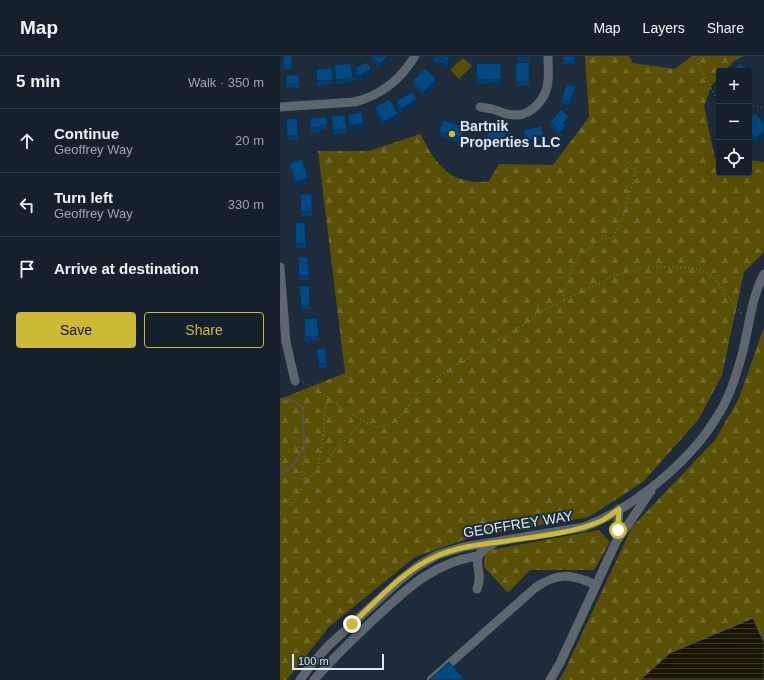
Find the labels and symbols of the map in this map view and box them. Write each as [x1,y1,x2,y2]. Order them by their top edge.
place label: Bartnik Properties LLC [460,118,560,150]
marker: Bartnik Properties LLC [447,129,457,139]
street label: GEOFFREY WAY [462,507,575,541]
route start [609,521,627,539]
route end [343,615,361,633]
scale bar [292,652,384,671]

